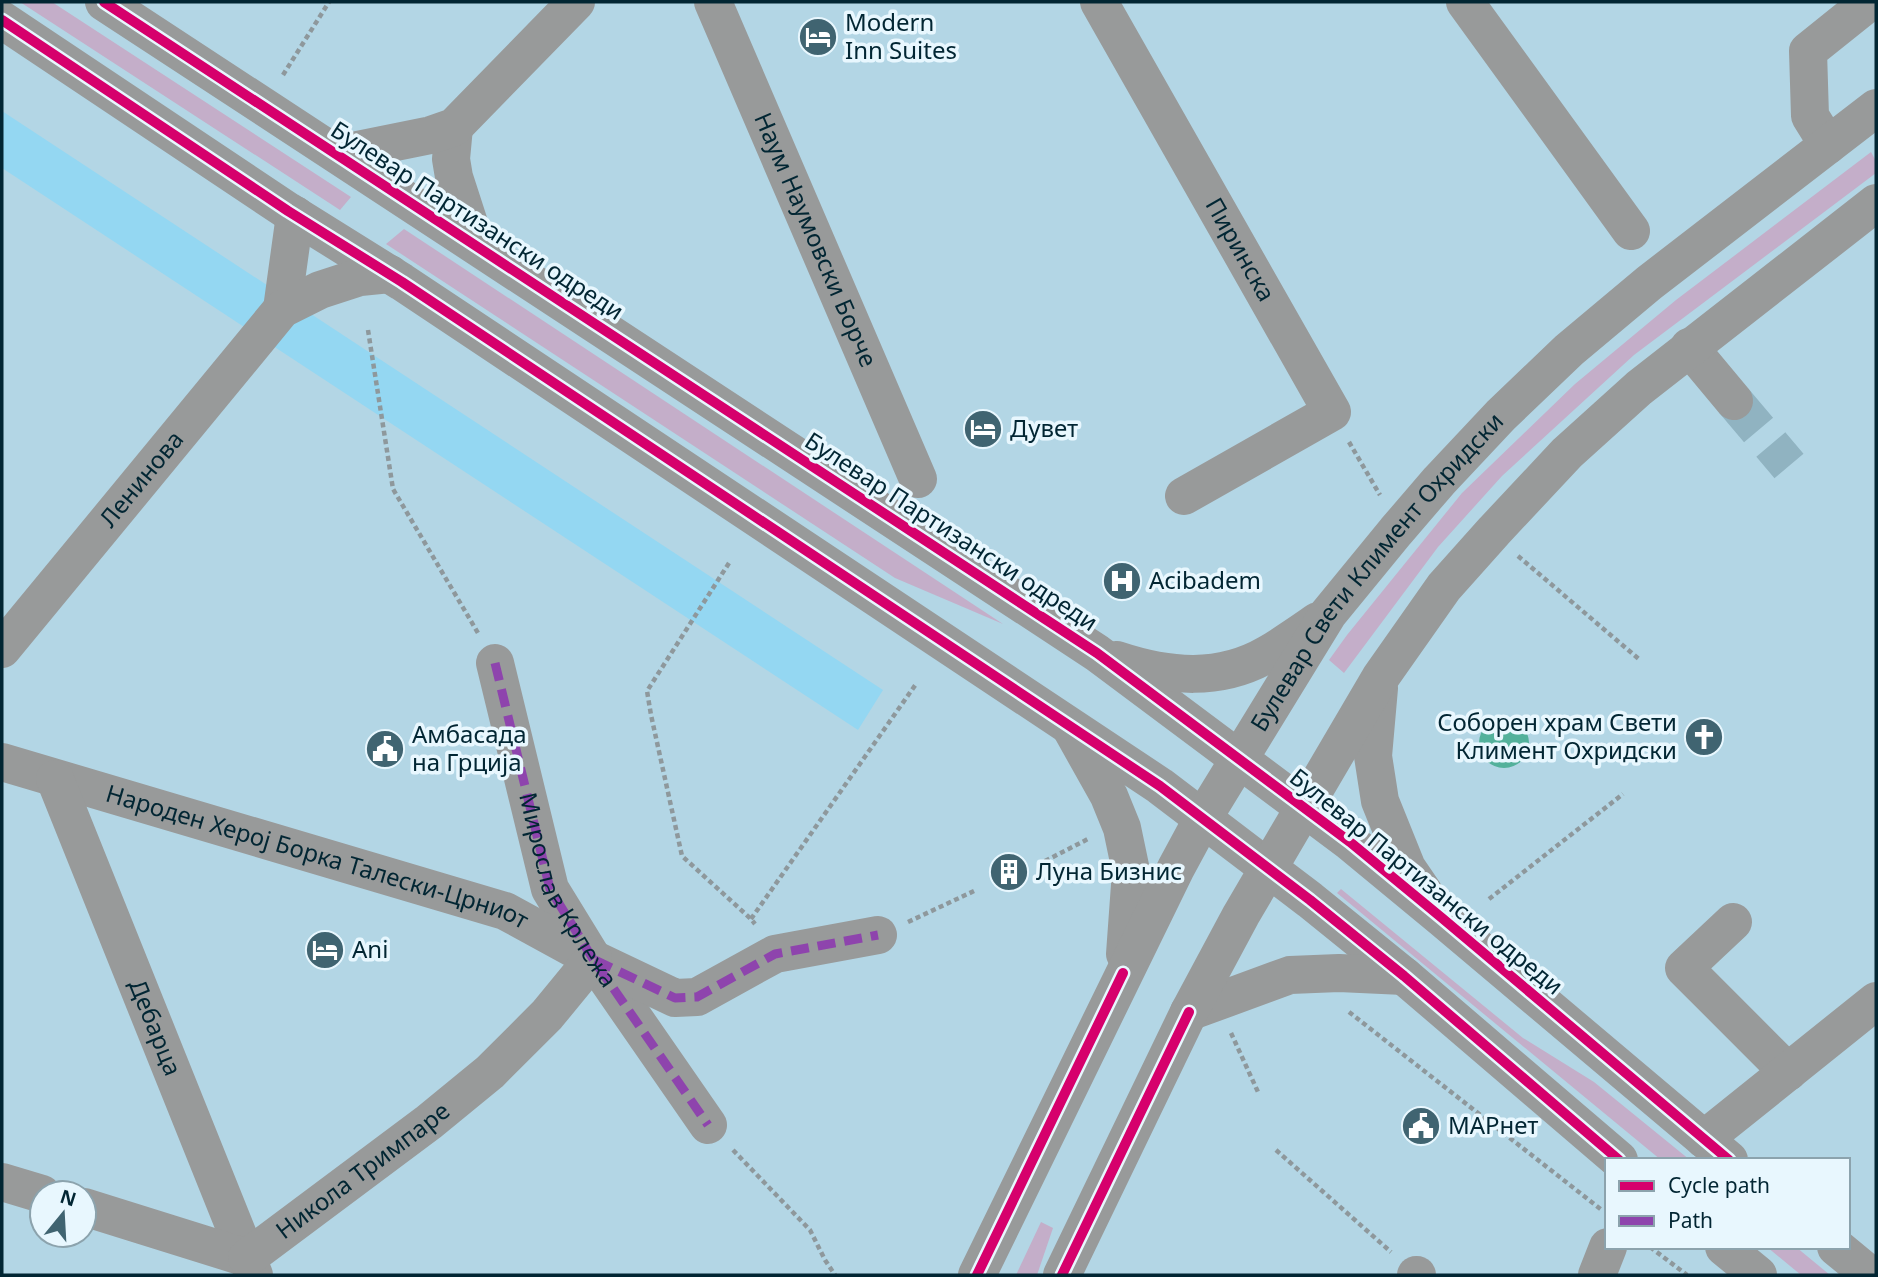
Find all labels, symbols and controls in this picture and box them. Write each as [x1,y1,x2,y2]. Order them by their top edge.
place label: Modern Inn Suites [845,5,957,66]
hotel icon: Modern Inn Suites [797,16,839,58]
street label: Наум Наумовски Борче [747,107,886,372]
street label: Булевар Партизански одреди [325,112,631,327]
street label: Пиринска [1199,191,1284,307]
street label: Булевар Свети Климент Охридски [1242,405,1510,737]
hotel icon: Дувет [962,408,1004,450]
place label: Дувет [1010,411,1078,444]
street label: Ленинова [91,423,190,533]
street label: Булевар Партизански одреди [799,423,1105,638]
hospital icon: Acibadem [1101,560,1143,602]
place label: Acibadem [1149,563,1261,596]
place label: Соборен храм Свети Климент Охридски [1437,705,1677,766]
church icon: Соборен храм Свети Климент Охридски [1683,716,1725,758]
place label: Амбасада на Грција [412,717,527,778]
public building icon: Амбасада на Грција [364,728,406,770]
street label: Булевар Партизански одреди [1283,760,1571,1002]
street label: Народен Херој Борка Талески-Црниот [102,776,535,936]
street label: Мирослав Крлежа [512,789,626,993]
building icon: Луна Бизнис [988,851,1030,893]
place label: Луна Бизнис [1036,854,1182,887]
hotel icon: Ani [304,929,346,971]
place label: Ani [352,932,388,965]
street label: Дебарца [122,974,190,1080]
street label: Никола Тримпаре [269,1094,456,1246]
public building icon: МАРнет [1400,1105,1442,1147]
place label: МАРнет [1448,1108,1538,1141]
legend [1605,1158,1850,1249]
text: Cycle path [1668,1171,1770,1199]
north arrow [28,1179,98,1249]
text: N [57,1183,80,1213]
text: Path [1668,1206,1713,1234]

